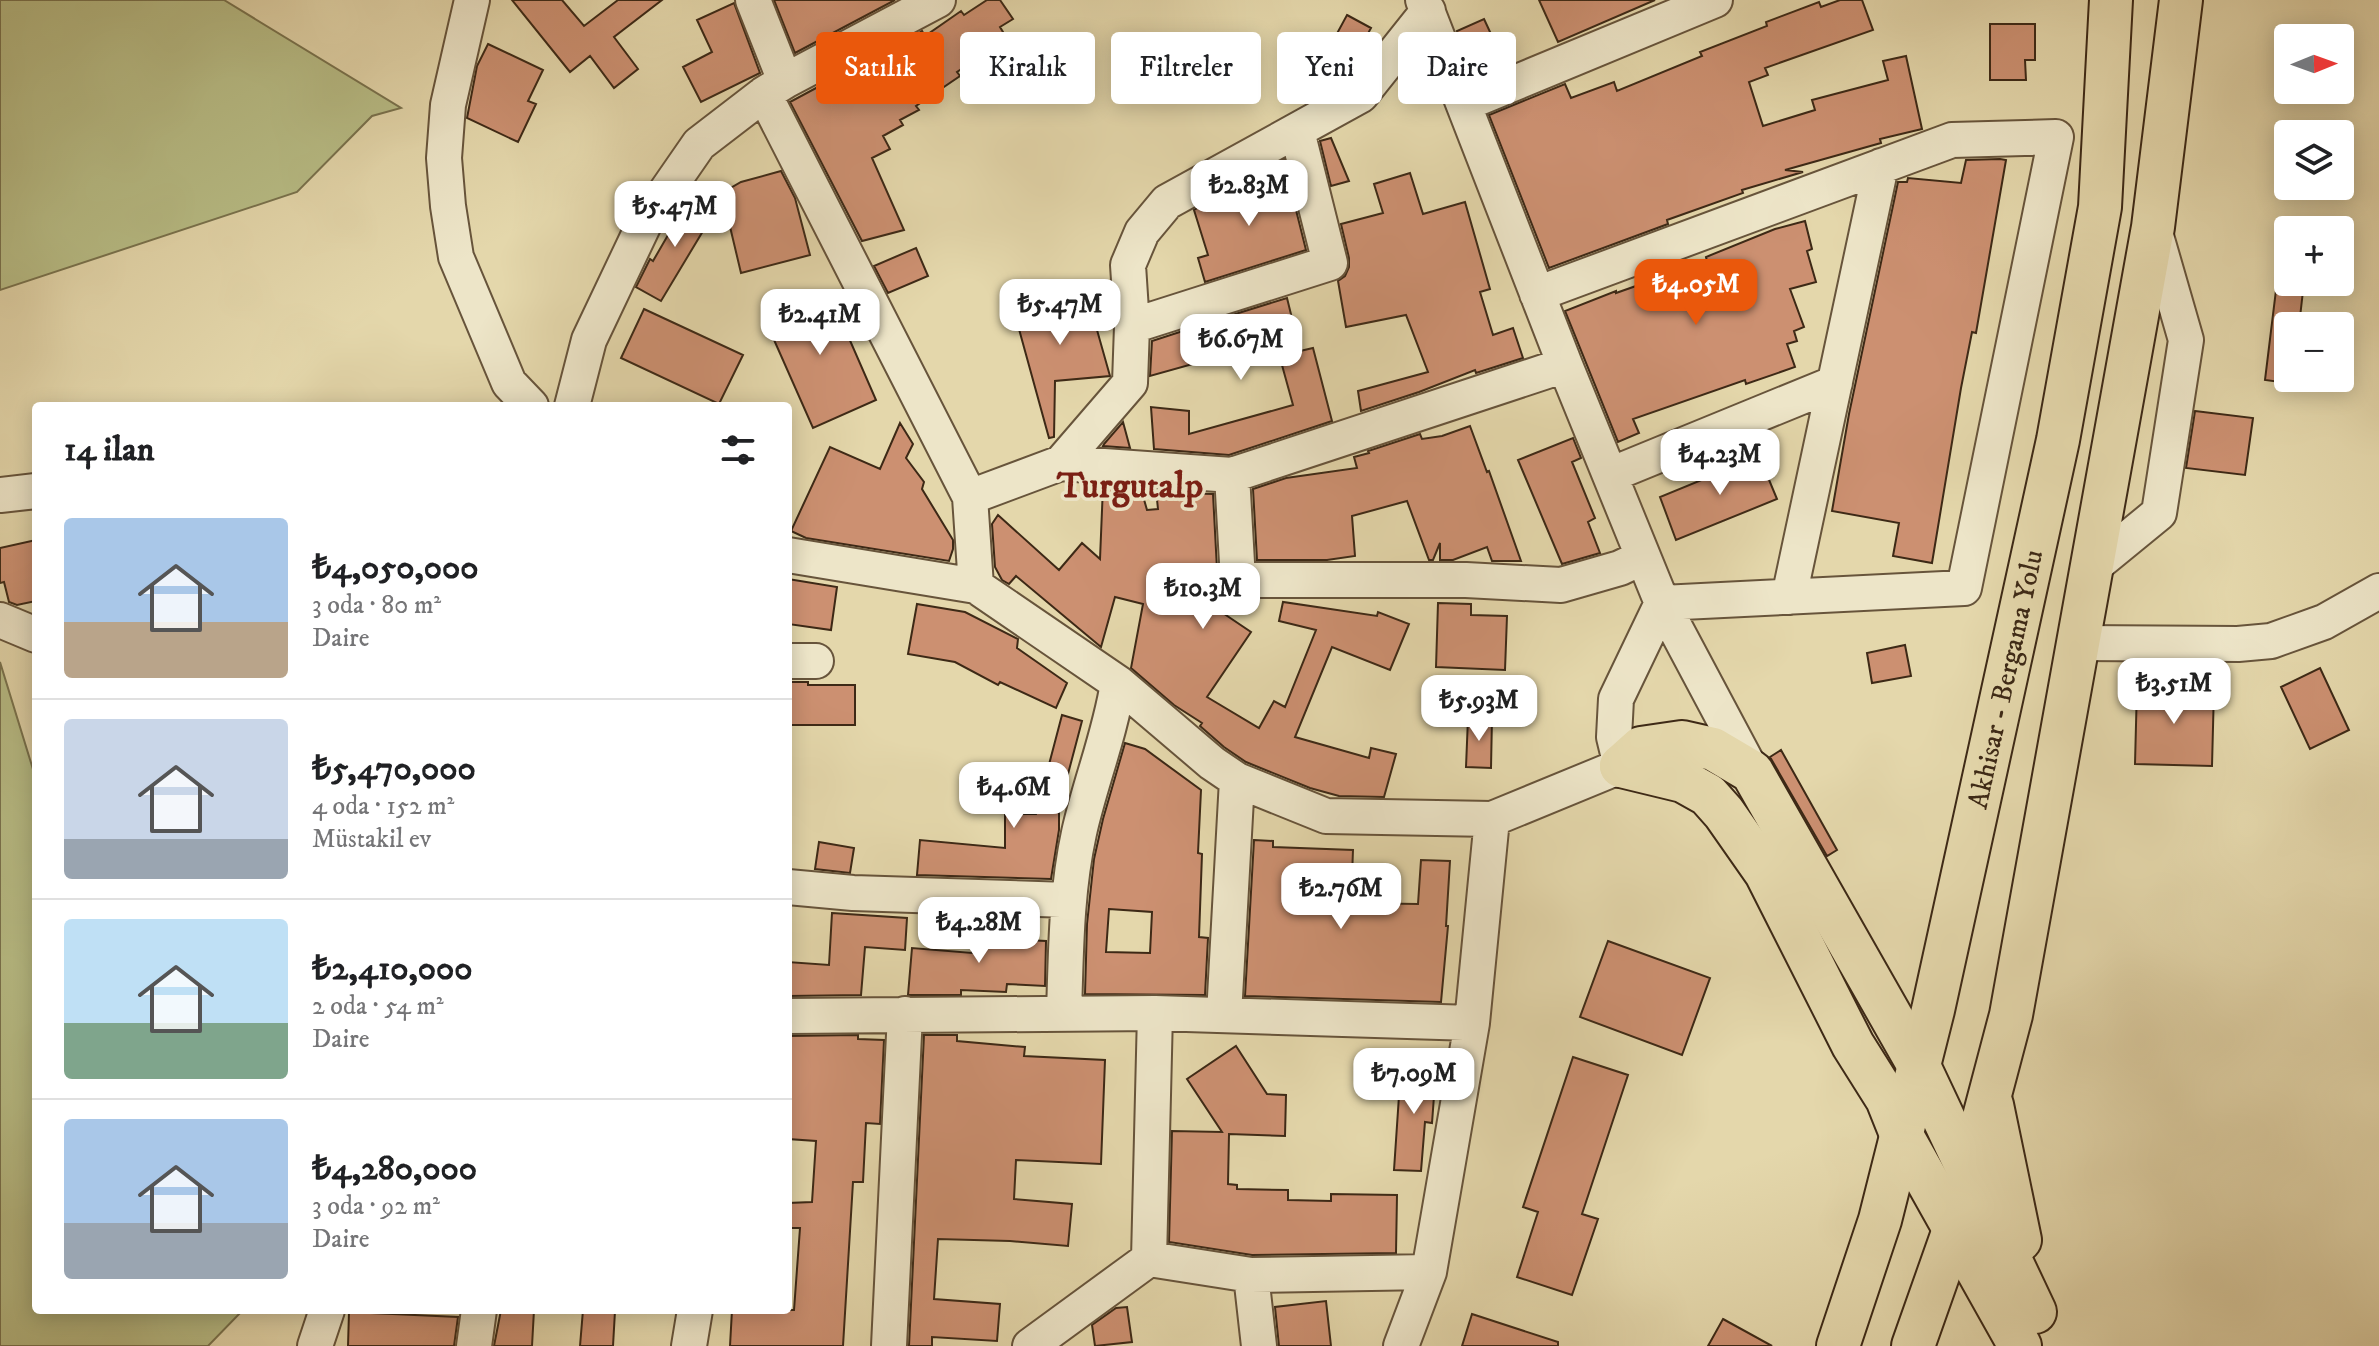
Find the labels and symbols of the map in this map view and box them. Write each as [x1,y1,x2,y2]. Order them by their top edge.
north arrow [2274,24,2354,104]
pin: ₺2.83M [1184,160,1314,228]
pin: ₺5.47M [610,181,740,249]
pin: ₺4.05M [1631,259,1761,327]
pin: ₺5.47M [995,279,1125,347]
pin: ₺2.41M [755,289,885,357]
pin: ₺6.67M [1176,314,1306,382]
pin: ₺4.23M [1655,429,1785,497]
district label: Turgutalp [1056,464,1203,509]
street label: Akhisar - Bergama Yolu [1960,546,2051,812]
pin: ₺10.3M [1138,563,1268,631]
pin: ₺3.51M [2109,658,2239,726]
pin: ₺5.93M [1414,675,1544,743]
pin: ₺4.6M [958,762,1070,830]
pin: ₺2.76M [1276,863,1406,931]
pin: ₺4.28M [914,897,1044,965]
pin: ₺7.09M [1349,1048,1479,1116]

